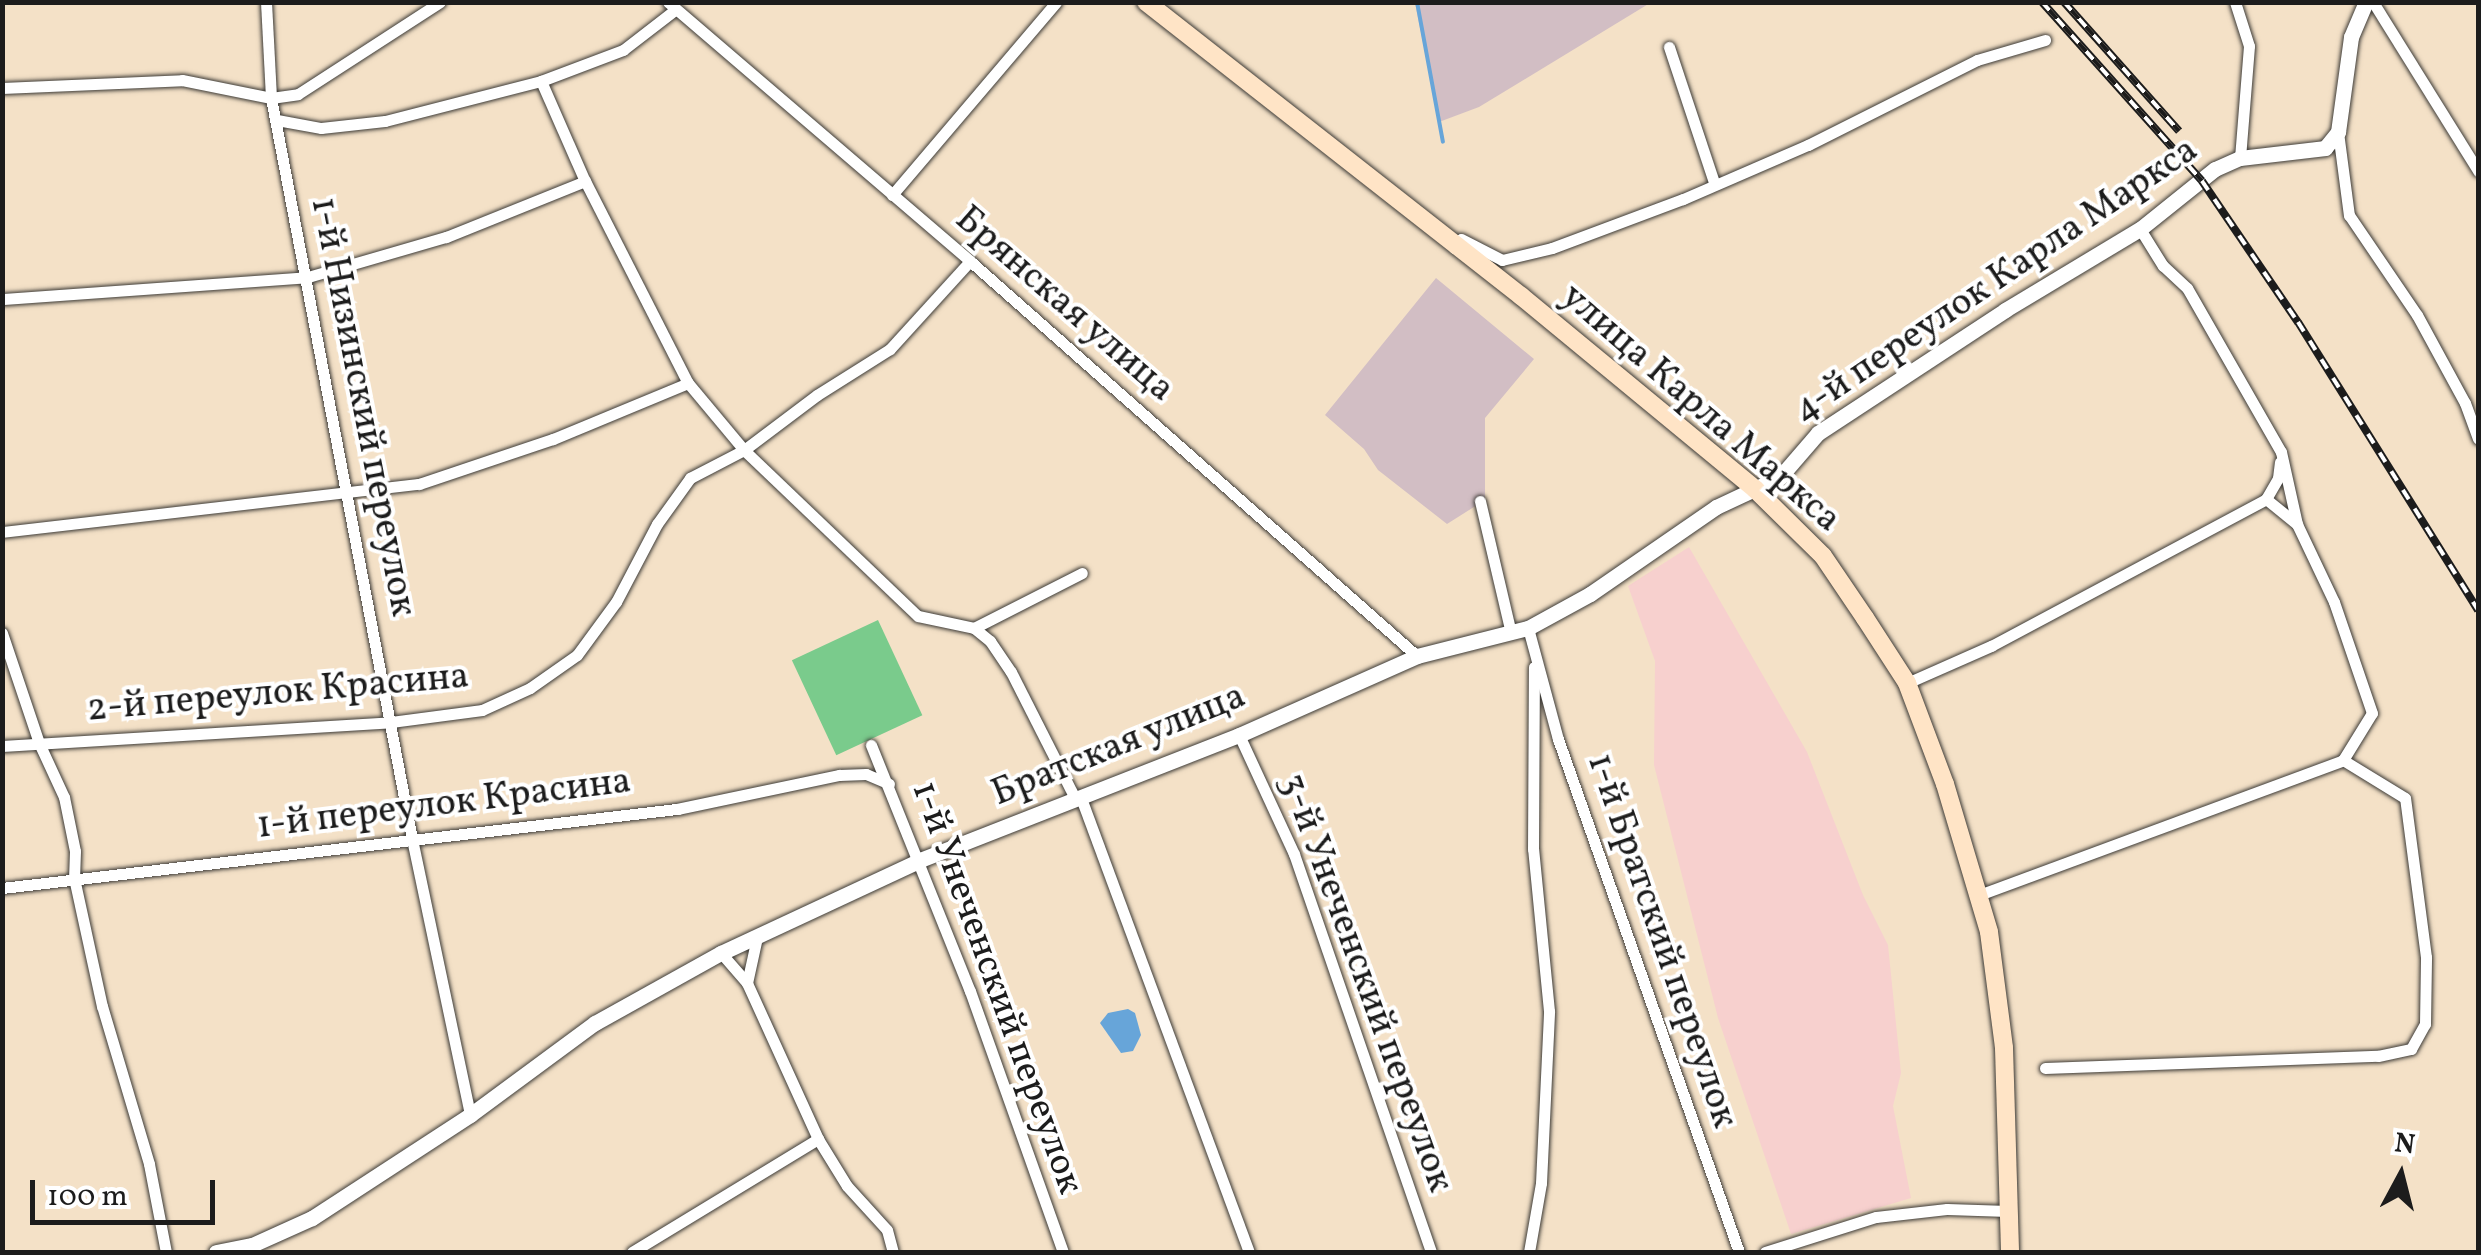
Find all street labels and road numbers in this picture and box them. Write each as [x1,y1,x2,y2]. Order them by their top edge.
street label: 4-й переулок Карла Маркса [1785,128,2207,434]
street label: 1-й Низинский переулок [299,194,425,620]
street label: Брянская улица [944,197,1184,413]
street label: улица Карла Маркса [1551,275,1849,543]
street label: 2-й переулок Красина [85,655,471,733]
street label: Братская улица [985,674,1253,818]
street label: 1-й Братский переулок [1575,748,1747,1134]
street label: 1-й переулок Красина [254,759,634,851]
street label: 3-й Унеченский переулок [1268,767,1462,1199]
street label: 1-й Унеченский переулок [900,775,1092,1201]

